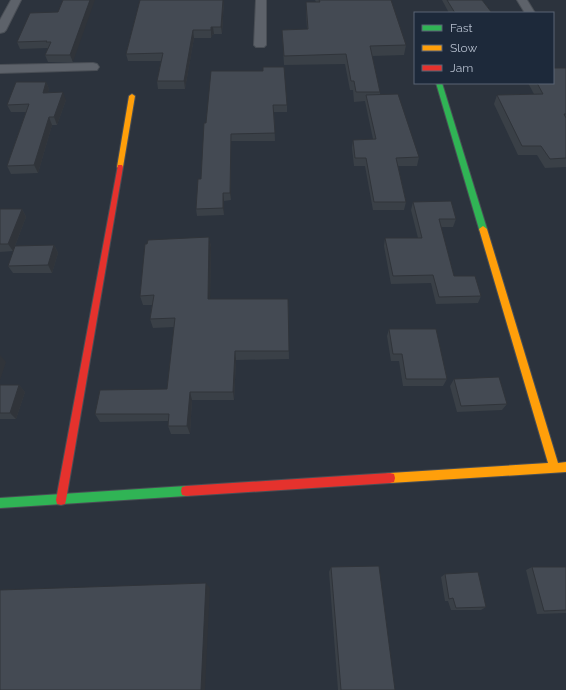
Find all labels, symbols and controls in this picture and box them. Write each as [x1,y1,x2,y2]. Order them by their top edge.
legend [414,12,554,84]
text: Fast [450,21,473,35]
text: Slow [450,41,477,55]
text: Jam [450,61,473,75]

